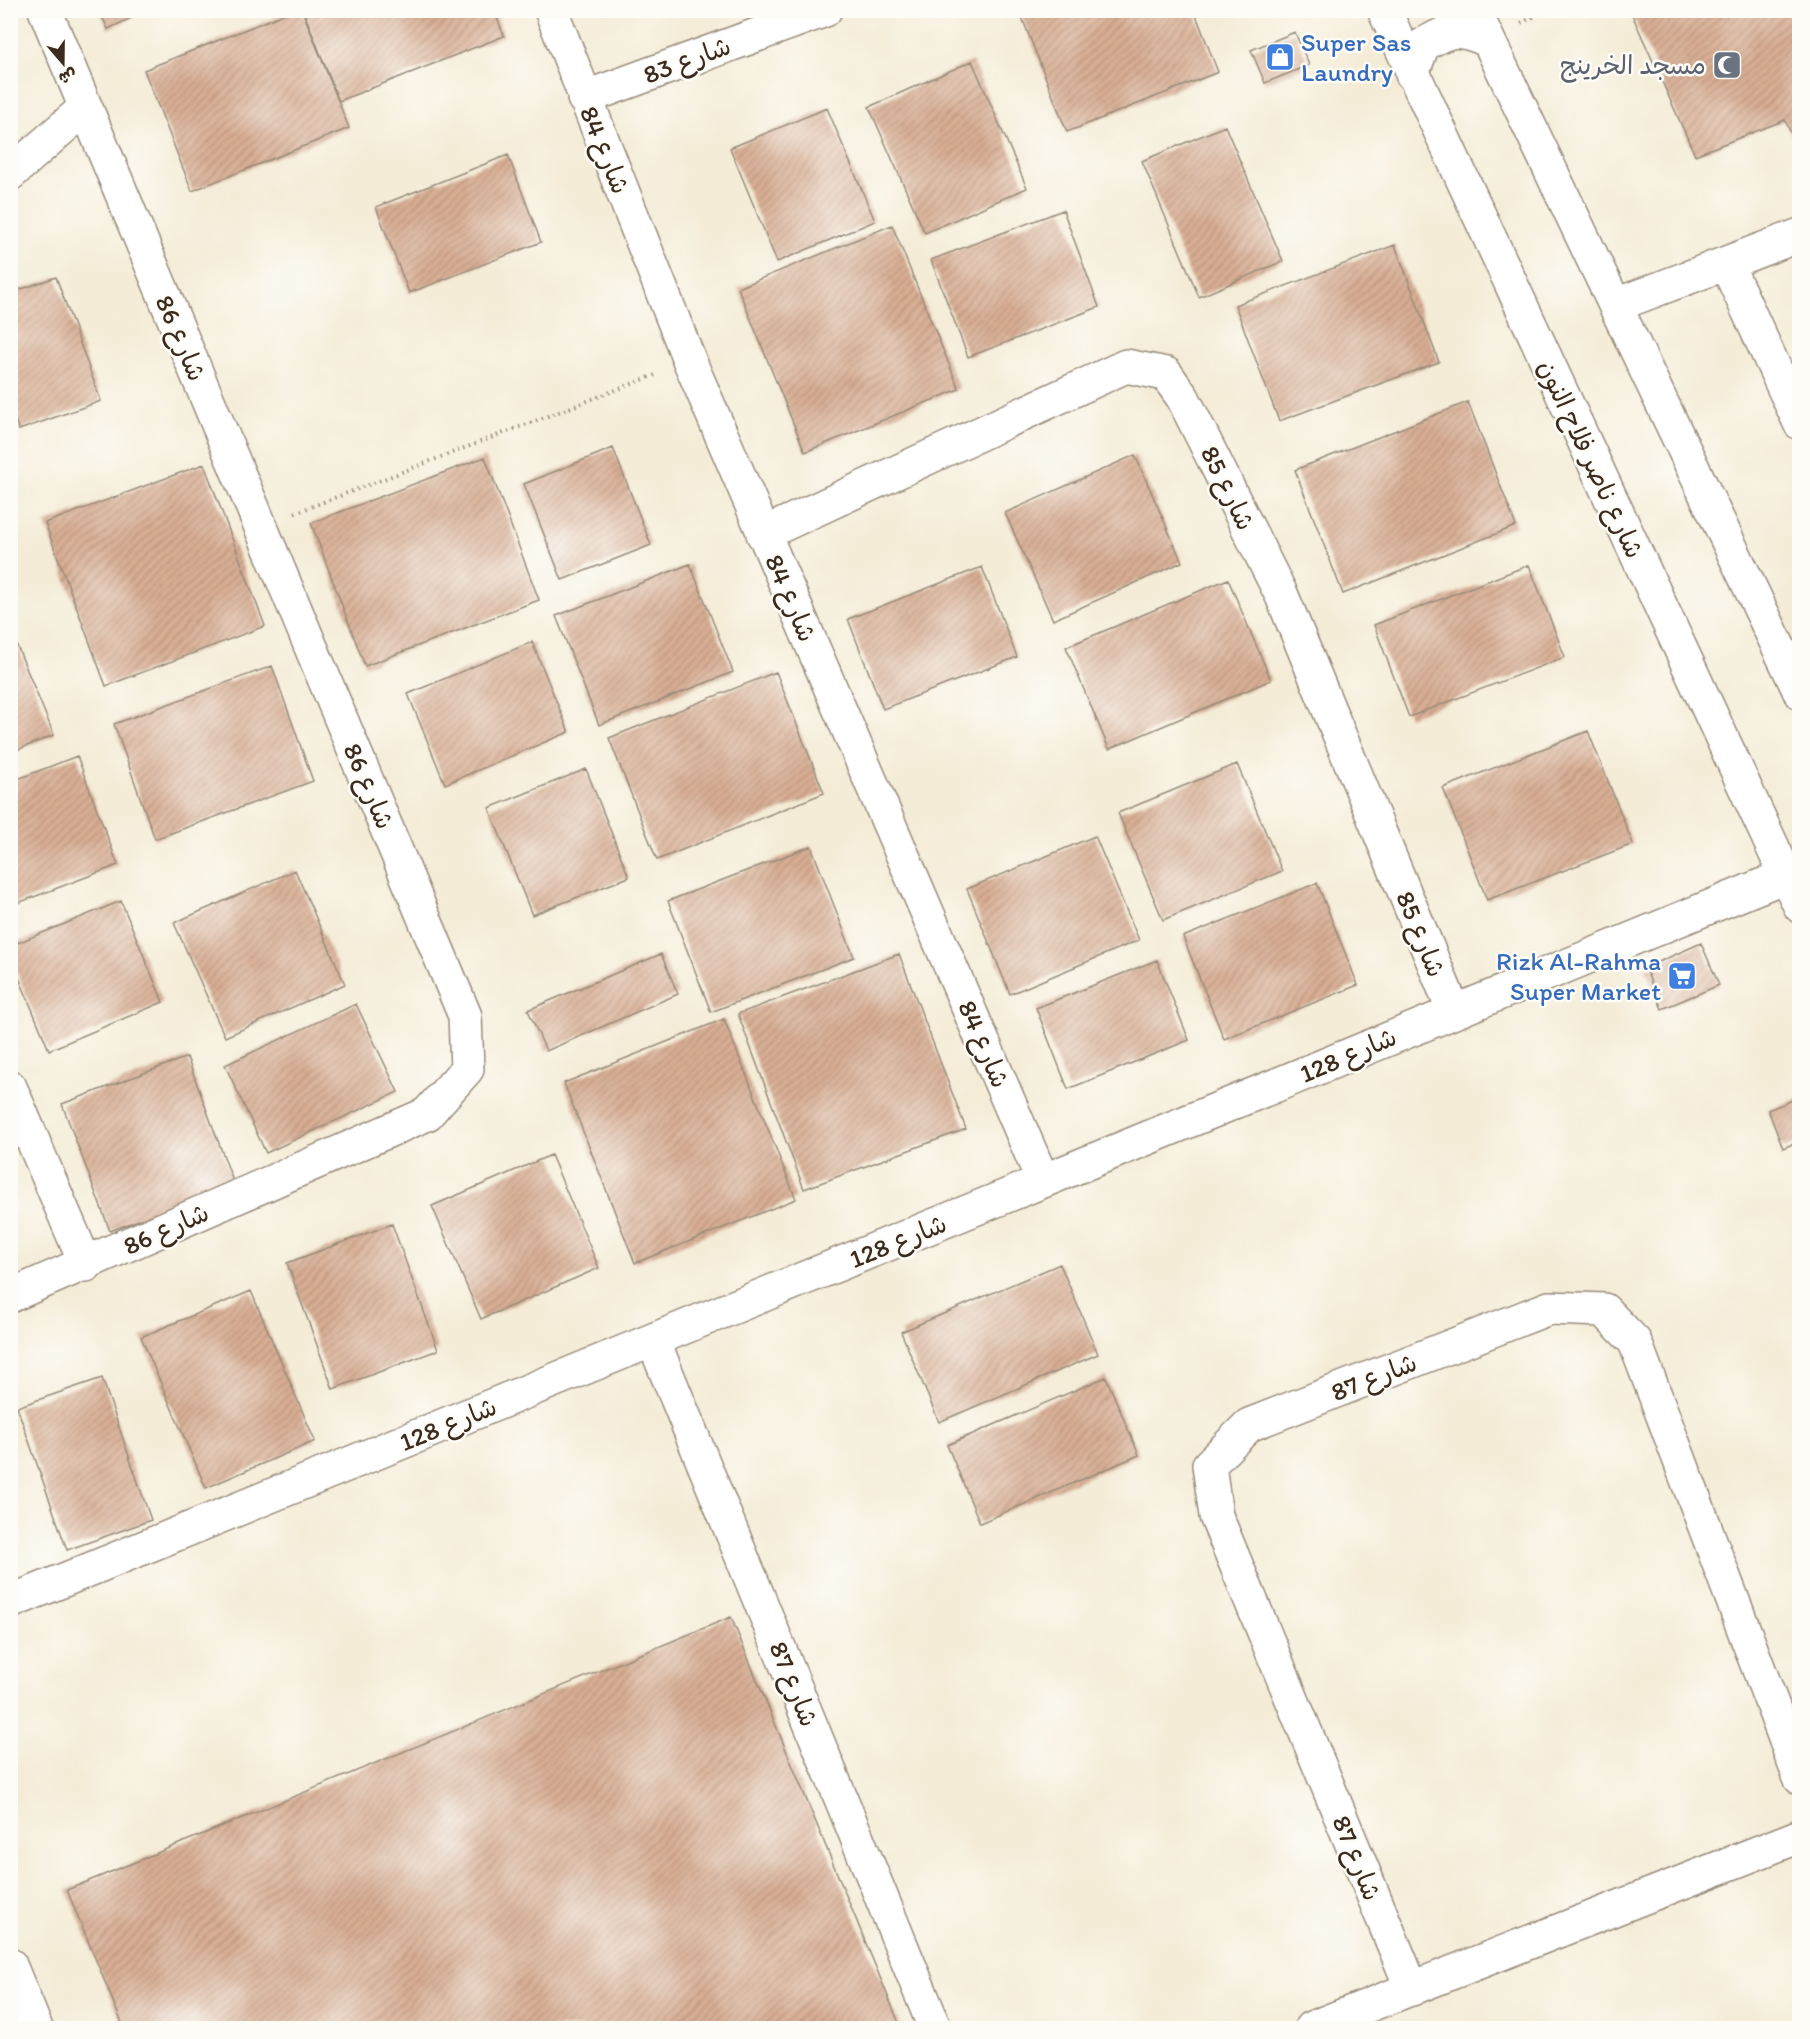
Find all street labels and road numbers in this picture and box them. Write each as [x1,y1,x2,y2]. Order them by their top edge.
street label: شارع 83 [639,29,736,92]
street label: شارع 84 [571,101,637,199]
street label: شارع 86 [147,290,213,387]
street label: شارع ناصر فلاح النون [1529,355,1651,564]
street label: شارع 85 [1192,441,1262,536]
street label: شارع 84 [756,549,824,647]
street label: شارع 86 [335,738,401,835]
street label: شارع 85 [1387,886,1453,982]
street label: شارع 84 [949,995,1017,1093]
street label: شارع 128 [1295,1020,1402,1092]
street label: شارع 86 [118,1196,214,1264]
street label: شارع 128 [845,1207,952,1277]
street label: شارع 87 [1327,1346,1422,1410]
street label: شارع 128 [395,1390,502,1460]
street label: شارع 87 [761,1637,826,1732]
street label: شارع 87 [1324,1811,1389,1906]

